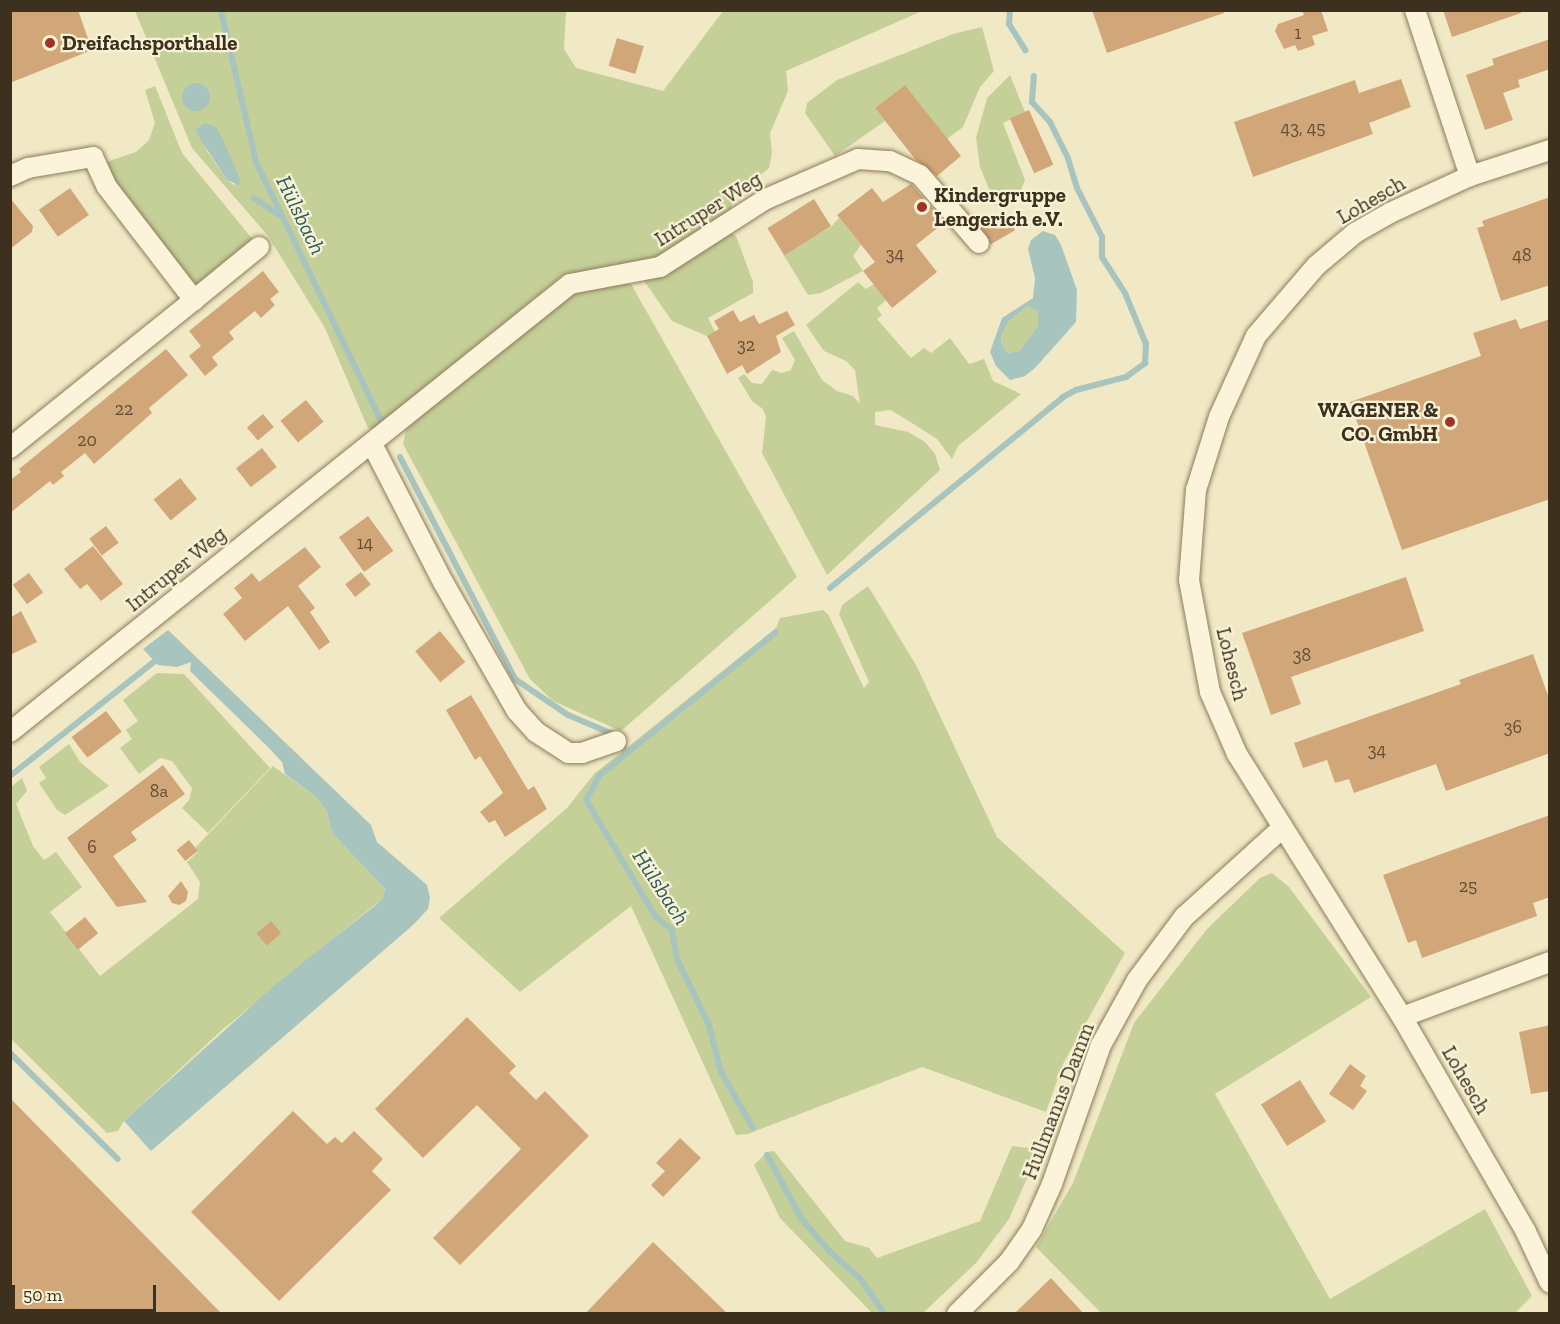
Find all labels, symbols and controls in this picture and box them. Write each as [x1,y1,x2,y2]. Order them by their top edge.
house number: 1 [1295,22,1301,44]
place label: Dreifachsporthalle [62,30,237,56]
marker: Dreifachsporthalle [43,36,57,50]
house number: 43, 45 [1280,117,1326,139]
street label: Intruper Weg [649,166,767,252]
street label: Lohesch [1332,170,1410,230]
water label: Hülsbach [271,171,331,259]
place label: Kindergruppe Lengerich e.V. [934,182,1066,232]
marker: Kindergruppe Lengerich e.V. [915,200,929,214]
house number: 34 [886,243,904,265]
house number: 48 [1512,244,1532,266]
house number: 32 [737,334,755,356]
place label: WAGENER & CO. GmbH [1318,397,1438,447]
house number: 22 [115,398,133,420]
marker: WAGENER & CO. GmbH [1443,415,1457,429]
house number: 20 [77,429,97,451]
street label: Intruper Weg [121,521,231,617]
house number: 14 [357,532,373,554]
street label: Lohesch [1211,625,1253,703]
house number: 38 [1293,644,1311,666]
house number: 36 [1504,716,1522,738]
house number: 34 [1368,739,1386,761]
house number: 8a [150,780,168,802]
house number: 6 [87,836,97,858]
water label: Hülsbach [627,844,695,930]
house number: 25 [1459,875,1477,897]
street label: Hullmanns Damm [1017,1019,1099,1183]
street label: Lohesch [1436,1041,1496,1119]
scale bar [15,1273,159,1311]
text: 50 m [23,1284,62,1306]

